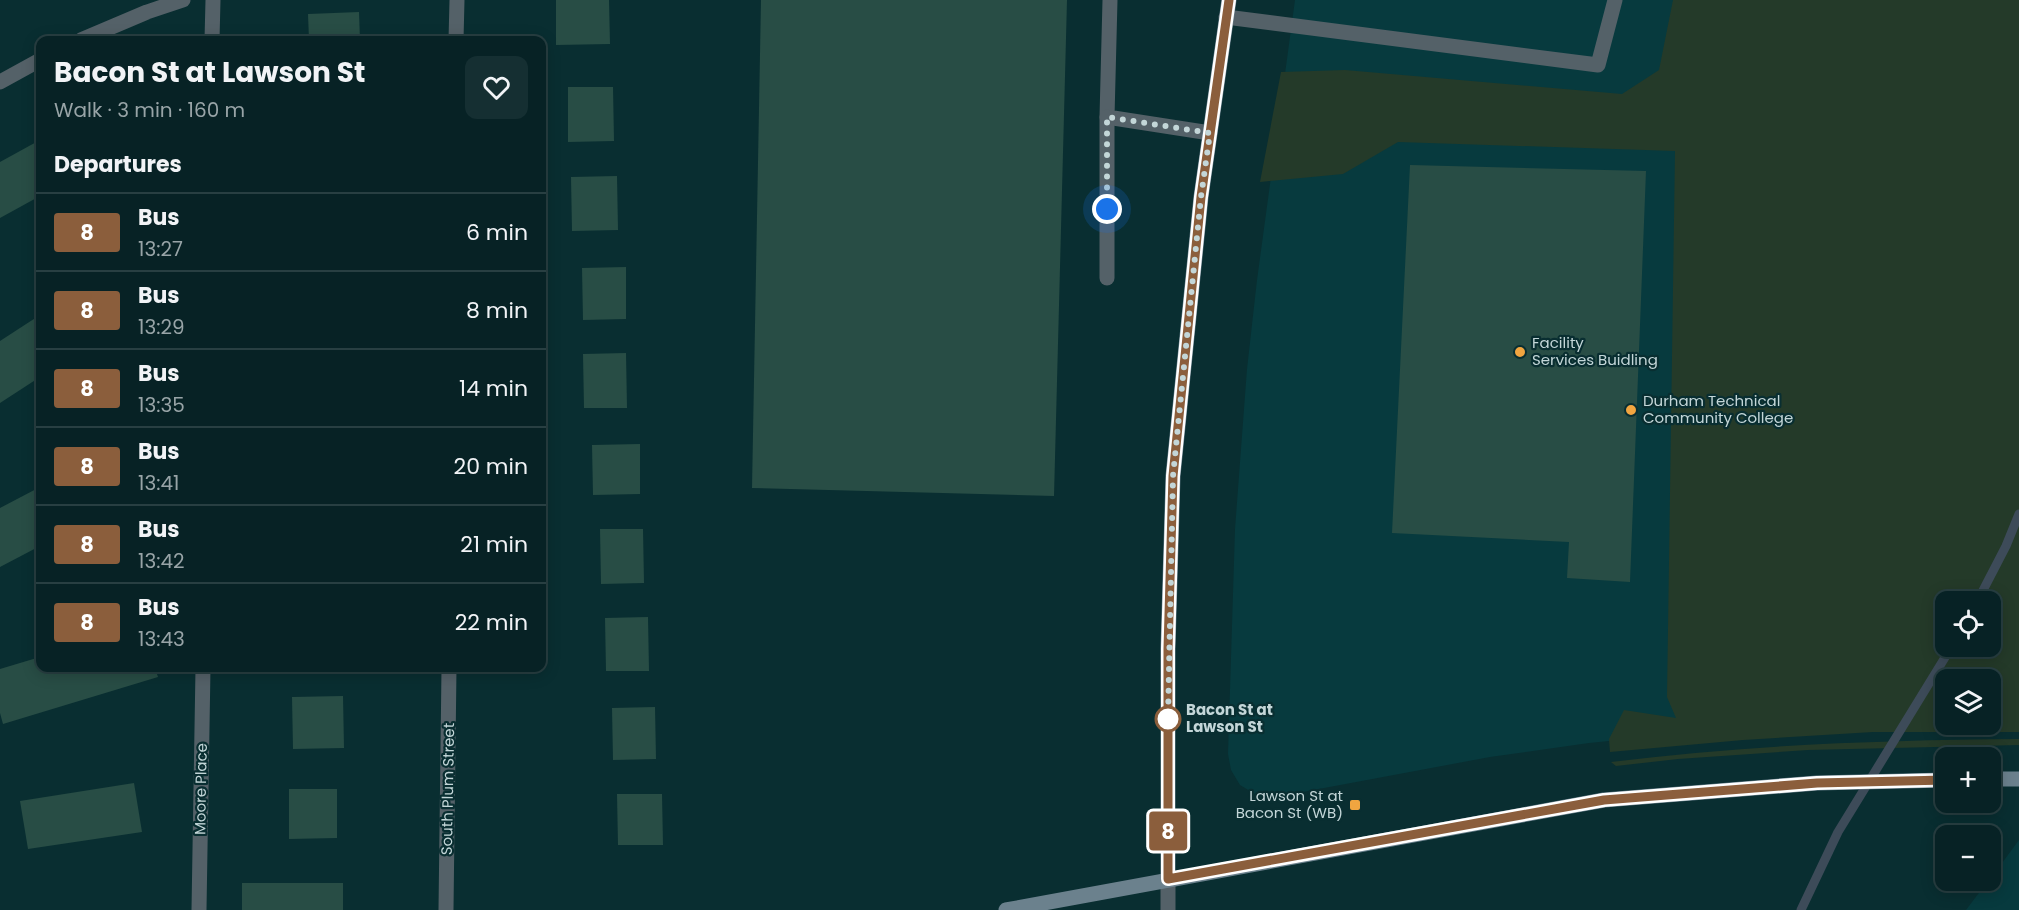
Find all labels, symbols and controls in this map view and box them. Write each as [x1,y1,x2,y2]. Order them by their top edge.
text: Bacon St at Lawson St [54,53,365,92]
button: heart [465,56,528,119]
text: Walk · 3 min · 160 m [54,96,245,124]
text: Departures [54,149,182,180]
your location [1092,194,1122,224]
text: Bus [138,202,180,233]
text: 6 min [466,217,528,248]
text: 8 [80,218,94,247]
text: 13:27 [138,235,183,263]
text: Bus [138,280,180,311]
text: 8 min [466,295,528,326]
text: 8 [80,296,94,325]
text: 13:29 [138,313,185,341]
place label: Facility Services Buidling [1532,332,1658,370]
marker: Facility Services Buidling [1513,345,1527,359]
text: Bus [138,358,180,389]
text: 14 min [459,373,528,404]
text: 8 [80,374,94,403]
place label: Durham Technical Community College [1643,390,1793,428]
text: 13:35 [138,391,185,419]
marker: Durham Technical Community College [1624,403,1638,417]
text: Bus [138,436,180,467]
text: 20 min [454,451,528,482]
text: 8 [80,452,94,481]
text: 13:41 [138,469,179,497]
text: Bus [138,514,180,545]
text: 21 min [460,529,528,560]
text: 8 [80,530,94,559]
text: 13:42 [138,547,185,575]
map controls [1935,591,2001,891]
button: locate [1935,591,2001,657]
text: Bus [138,592,180,623]
text: 22 min [455,607,528,638]
text: 8 [80,608,94,637]
text: 13:43 [138,625,185,653]
button: layers [1935,669,2001,735]
place label: Bacon St at Lawson St [1186,699,1273,737]
marker: Bacon St at Lawson St [1155,706,1181,732]
street label: South Plum Street [436,723,459,855]
street label: Moore Place [189,743,212,835]
button: + [1935,747,2001,813]
place label: Lawson St at Bacon St (WB) [1236,785,1343,823]
marker: Lawson St at Bacon St (WB) [1348,798,1362,812]
line badge: 8 [1148,812,1188,850]
text: 8 [1161,817,1175,846]
button: − [1935,825,2001,891]

